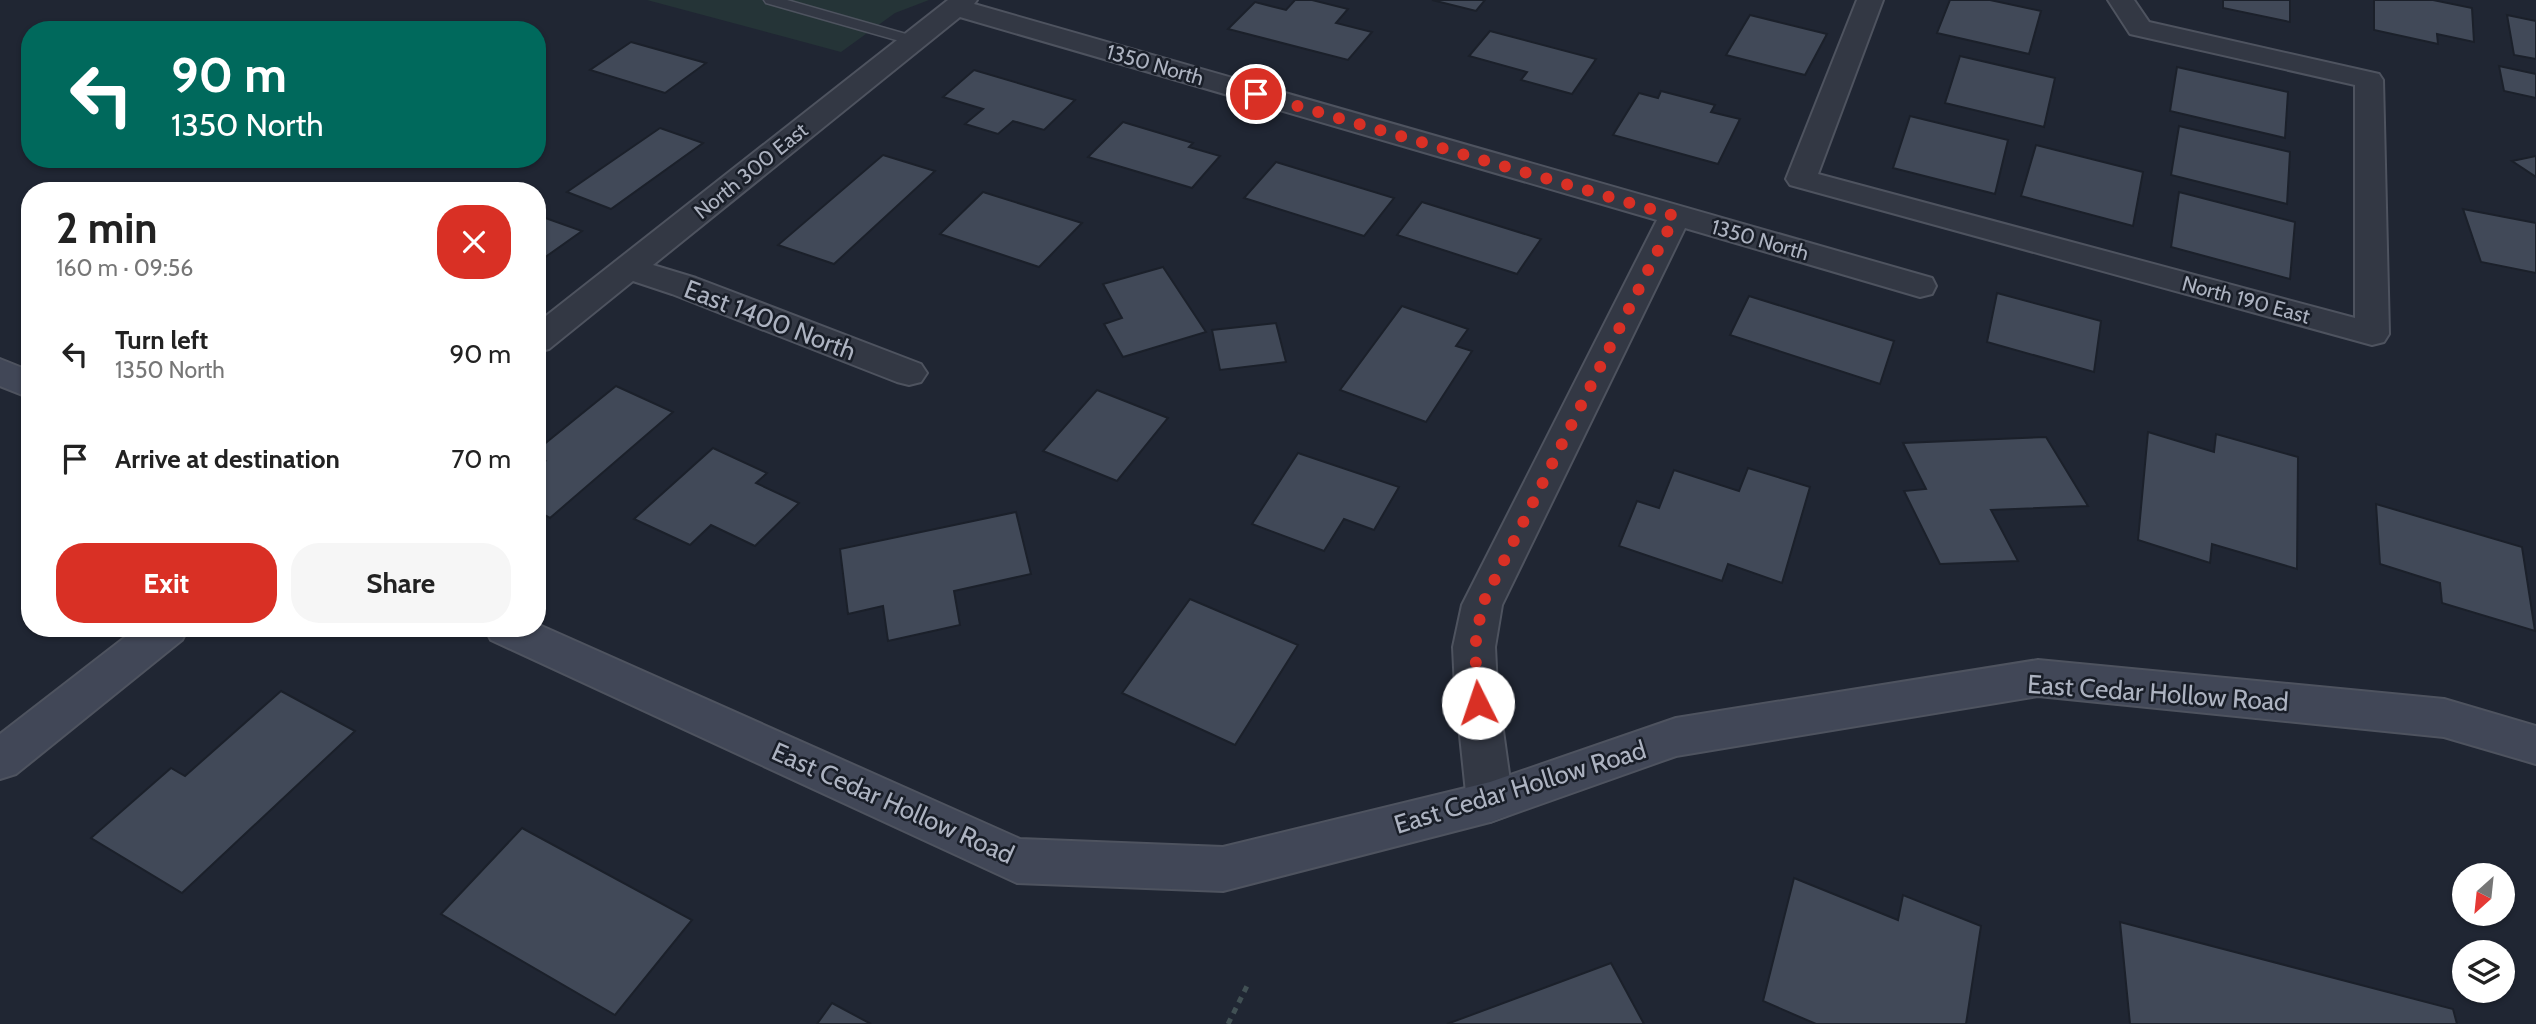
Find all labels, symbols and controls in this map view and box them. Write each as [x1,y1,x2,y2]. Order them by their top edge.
street label: 1350 North [1104,39,1207,90]
text: 90 m [171,45,287,104]
icon: left [56,49,147,140]
pin [1226,64,1286,124]
icon: arrive [1237,75,1275,113]
text: 1350 North [171,105,324,144]
street label: North 300 East [689,117,812,224]
text: 2 min [56,202,157,254]
button: close [437,205,511,279]
street label: 1350 North [1709,214,1812,265]
text: 160 m · 09:56 [56,254,193,282]
street label: North 190 East [2179,270,2313,329]
street label: East 1400 North [680,273,860,367]
text: Turn left [115,324,208,356]
icon: left [56,335,94,373]
text: 90 m [449,338,511,370]
text: 1350 North [115,356,225,384]
icon: arrive [56,440,94,478]
text: Arrive at destination [115,443,340,475]
text: 70 m [451,443,511,475]
button: Exit [56,543,277,623]
button: Share [291,543,511,623]
position arrow [1441,666,1515,740]
street label: East Cedar Hollow Road [2026,668,2290,718]
street label: East Cedar Hollow Road [1390,733,1650,841]
street label: East Cedar Hollow Road [767,735,1019,871]
north arrow [2452,863,2515,926]
map controls [2452,863,2515,1003]
button: layers [2452,940,2515,1003]

